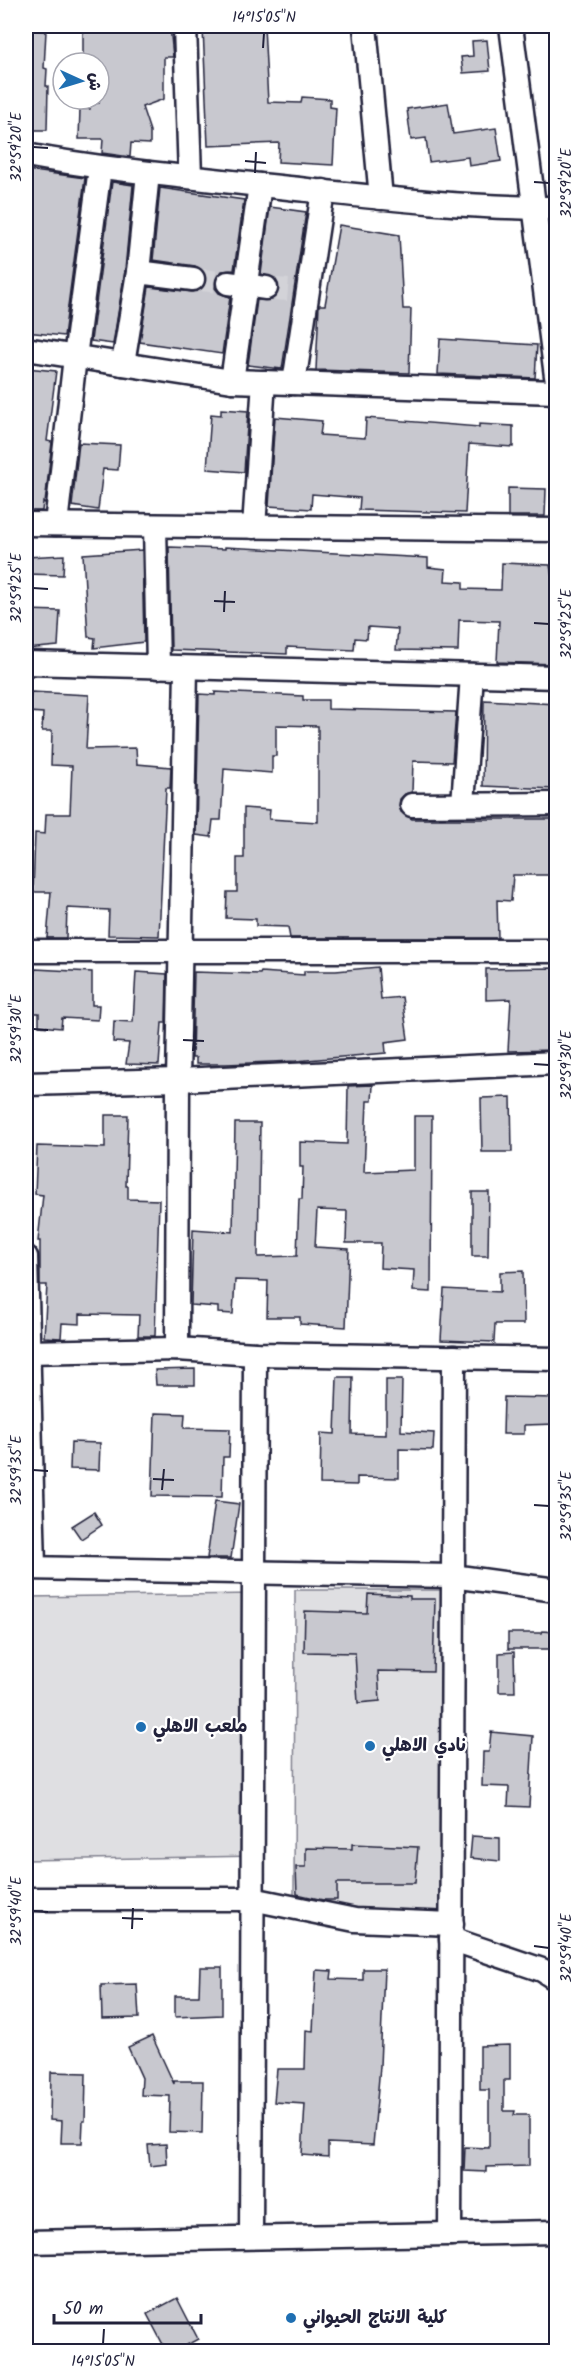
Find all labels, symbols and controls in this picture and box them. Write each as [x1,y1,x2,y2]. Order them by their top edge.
text: 14°15'05"N [232,6,296,30]
north arrow [51,51,111,111]
text: ش [81,72,108,92]
text: 32°59'20"E [5,111,29,182]
text: 32°59'20"E [555,147,579,218]
text: 32°59'25"E [5,552,29,623]
text: 32°59'25"E [555,588,579,659]
text: 32°59'30"E [5,993,29,1064]
text: 32°59'30"E [555,1029,579,1100]
text: 32°59'35"E [5,1434,29,1505]
text: 32°59'35"E [555,1470,579,1541]
place label: ملعب الاهلي [153,1713,248,1742]
marker: ملعب الاهلي [134,1720,148,1734]
place label: نادي الاهلي [382,1732,466,1761]
marker: نادي الاهلي [363,1739,377,1753]
text: 32°59'40"E [5,1875,29,1946]
text: 32°59'40"E [555,1912,579,1983]
scale bar [54,2287,201,2325]
text: 50 m [63,2295,103,2324]
place label: كلية الانتاج الحيواني [303,2304,447,2333]
marker: كلية الانتاج الحيواني [284,2311,298,2325]
text: 14°15'05"N [71,2350,135,2374]

